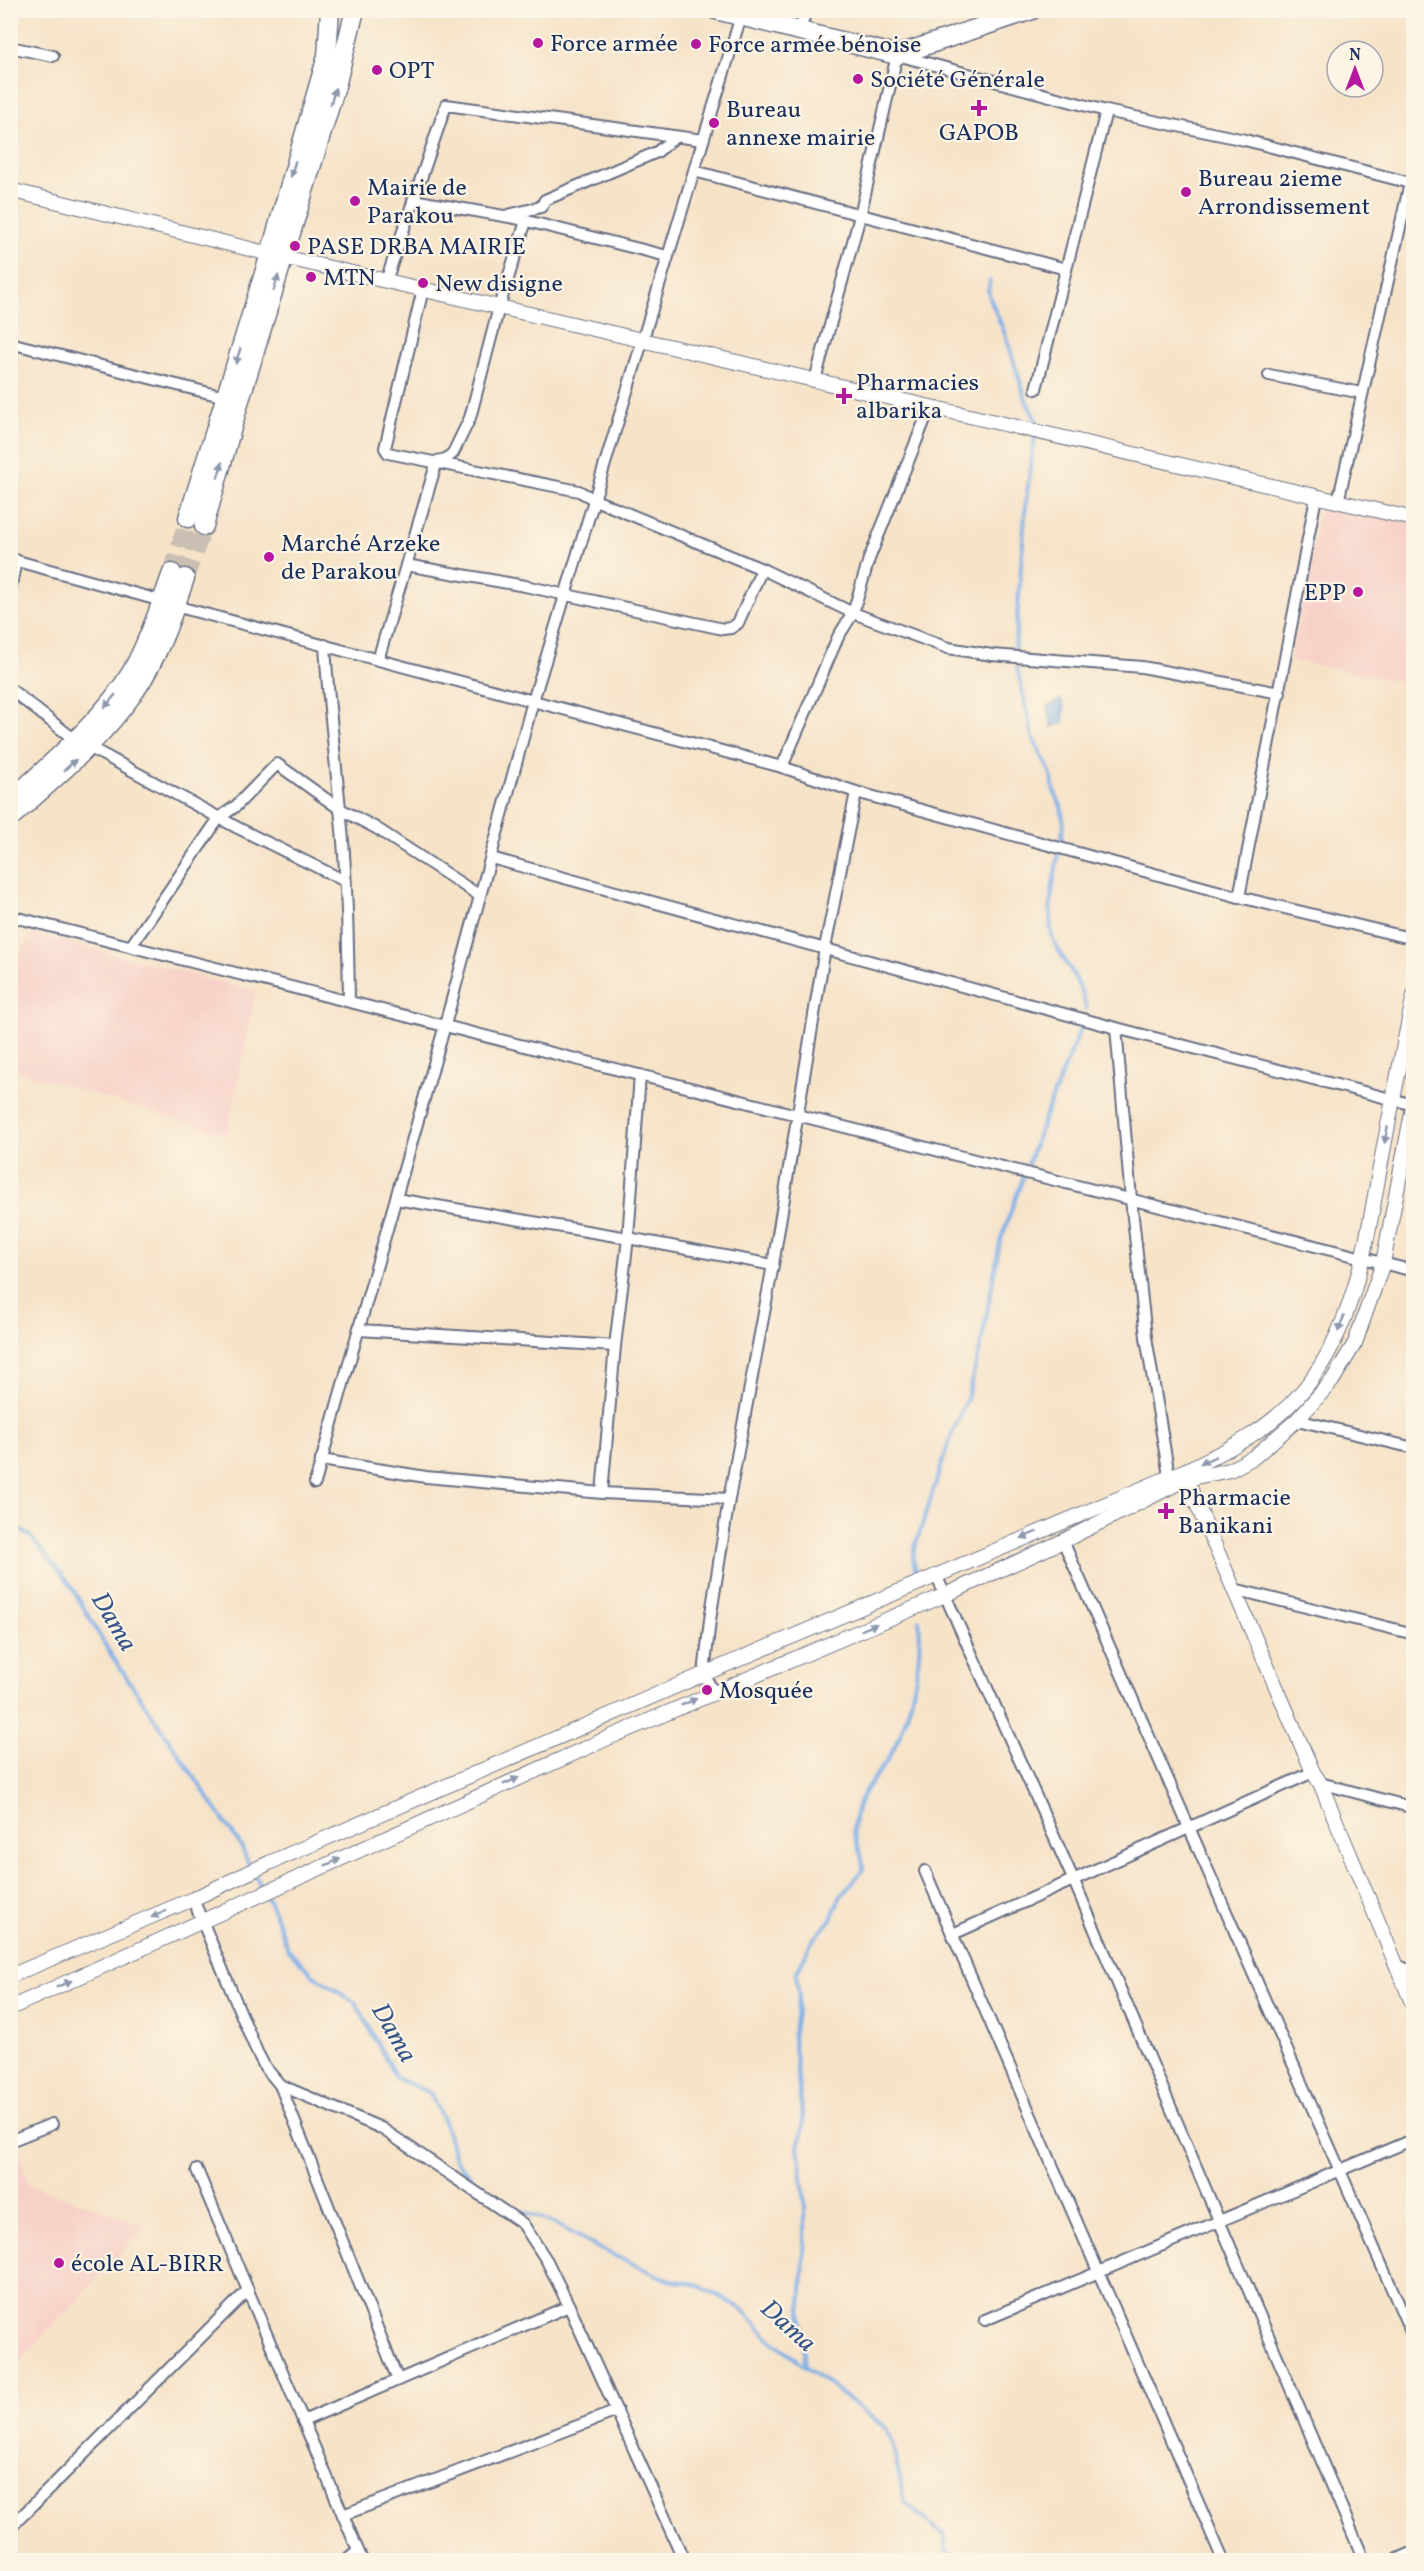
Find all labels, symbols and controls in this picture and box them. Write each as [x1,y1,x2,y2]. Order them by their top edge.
place label: Force armée [550,28,678,62]
place label: Force armée bénoise [708,29,921,63]
marker: Force armée [531,36,545,50]
marker: Force armée bénoise [689,37,703,51]
north arrow [1325,39,1385,99]
text: N [1349,45,1361,67]
place label: OPT [389,55,435,89]
marker: OPT [370,63,384,77]
place label: Société Générale [870,64,1045,98]
marker: Société Générale [851,72,865,86]
one-way arrow [329,87,338,105]
place label: Bureau annexe mairie [726,94,875,156]
marker: GAPOB [972,101,986,115]
marker: Bureau annexe mairie [707,116,721,130]
place label: GAPOB [939,117,1019,151]
one-way arrow [288,160,297,178]
place label: Bureau 2ieme Arrondissement [1198,163,1370,225]
place label: Mairie de Parakou [367,172,467,234]
marker: Bureau 2ieme Arrondissement [1179,185,1193,199]
marker: Mairie de Parakou [348,194,362,208]
place label: PASE DRBA MAIRIE [307,231,526,265]
marker: PASE DRBA MAIRIE [288,239,302,253]
place label: MTN [323,262,376,296]
place label: New disigne [435,268,563,302]
marker: MTN [304,270,318,284]
one-way arrow [272,274,281,292]
marker: New disigne [416,276,430,290]
one-way arrow [233,347,242,365]
place label: Pharmacies albarika [856,367,979,429]
marker: Pharmacies albarika [837,389,851,403]
one-way arrow [216,461,225,479]
place label: Marché Arzeke de Parakou [281,528,440,590]
marker: Marché Arzeke de Parakou [262,550,276,564]
place label: EPP [1304,577,1346,611]
marker: EPP [1351,585,1365,599]
one-way arrow [104,693,117,708]
one-way arrow [62,758,77,772]
one-way arrow [1381,1126,1390,1145]
one-way arrow [1336,1316,1346,1334]
one-way arrow [1200,1455,1217,1464]
place label: Pharmacie Banikani [1178,1482,1291,1544]
marker: Pharmacie Banikani [1159,1504,1173,1518]
one-way arrow [1020,1531,1037,1540]
water label: Dama [81,1585,145,1659]
one-way arrow [860,1622,878,1631]
place label: Mosquée [719,1675,813,1709]
marker: Mosquée [700,1683,714,1697]
one-way arrow [681,1697,699,1707]
one-way arrow [502,1776,520,1786]
one-way arrow [325,1857,342,1866]
one-way arrow [150,1909,168,1919]
one-way arrow [55,1979,72,1988]
water label: Dama [362,1996,425,2070]
place label: école AL-BIRR [71,2248,224,2282]
marker: école AL-BIRR [52,2256,66,2270]
water label: Dama [752,2292,823,2361]

